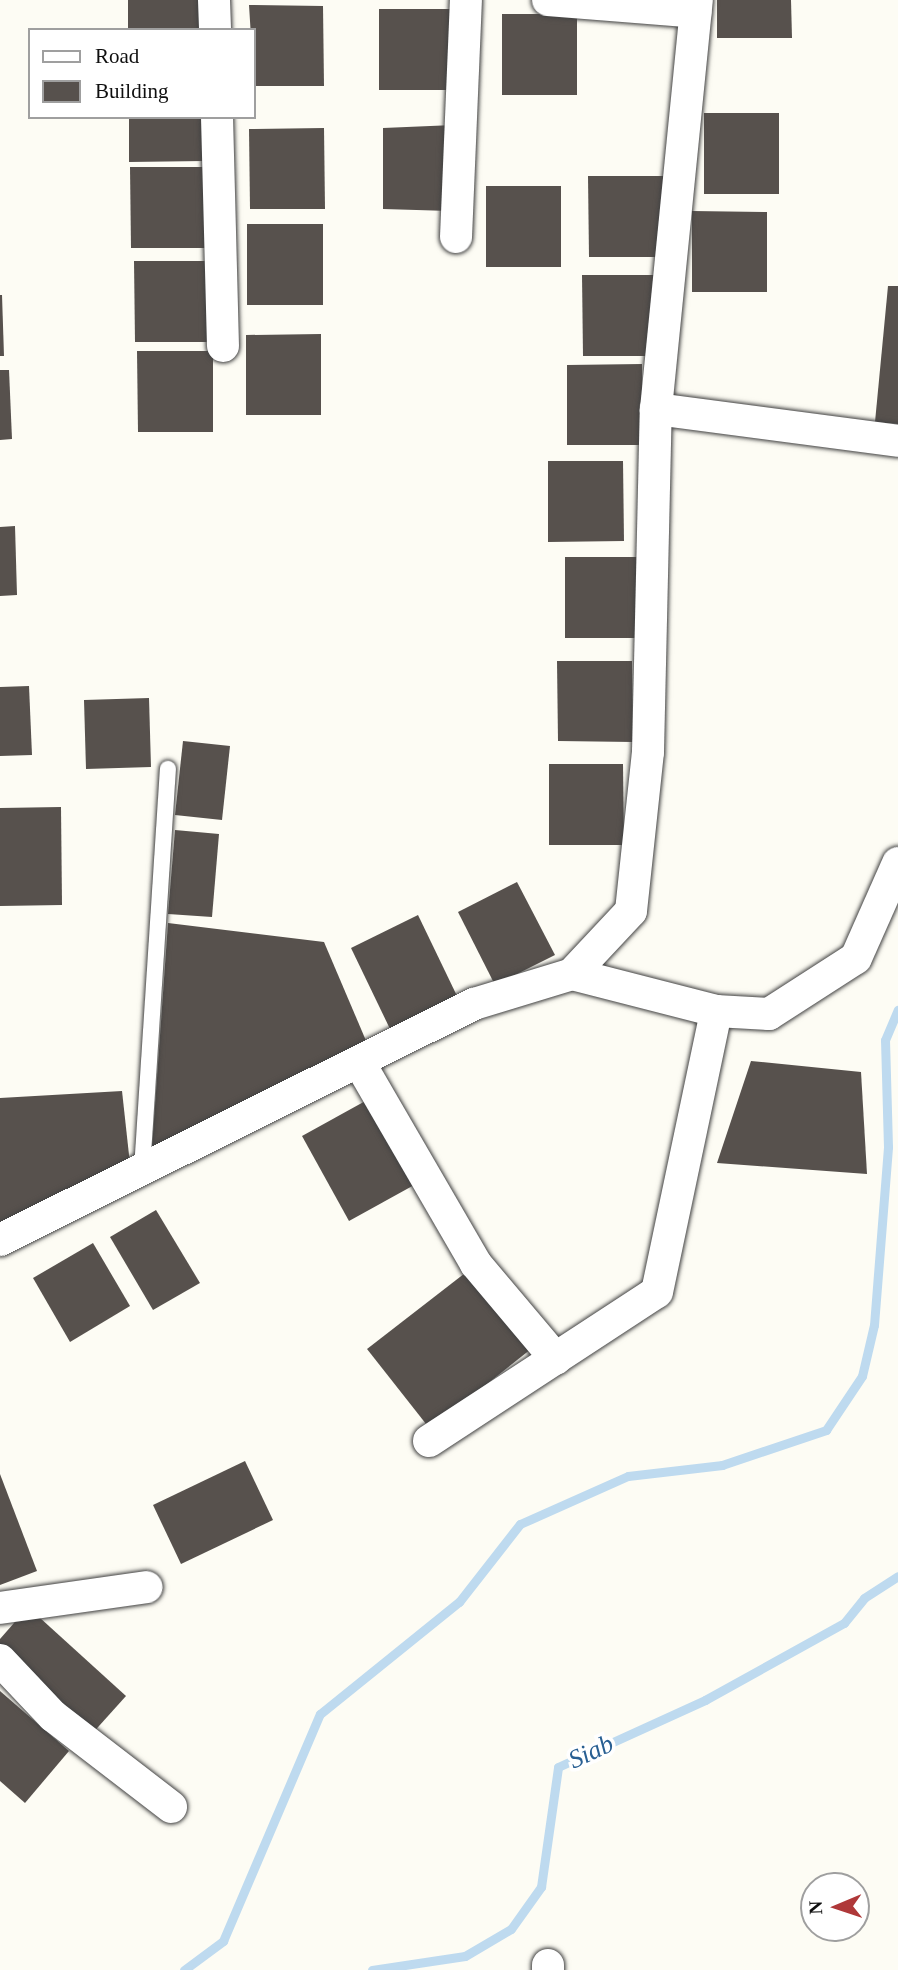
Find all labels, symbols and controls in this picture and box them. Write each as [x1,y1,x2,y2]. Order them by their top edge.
legend [28,28,256,119]
text: Road [95,44,139,68]
text: Building [95,79,169,103]
water label: Siab [563,1728,619,1776]
north arrow [800,1872,870,1942]
text: N [805,1900,826,1915]

